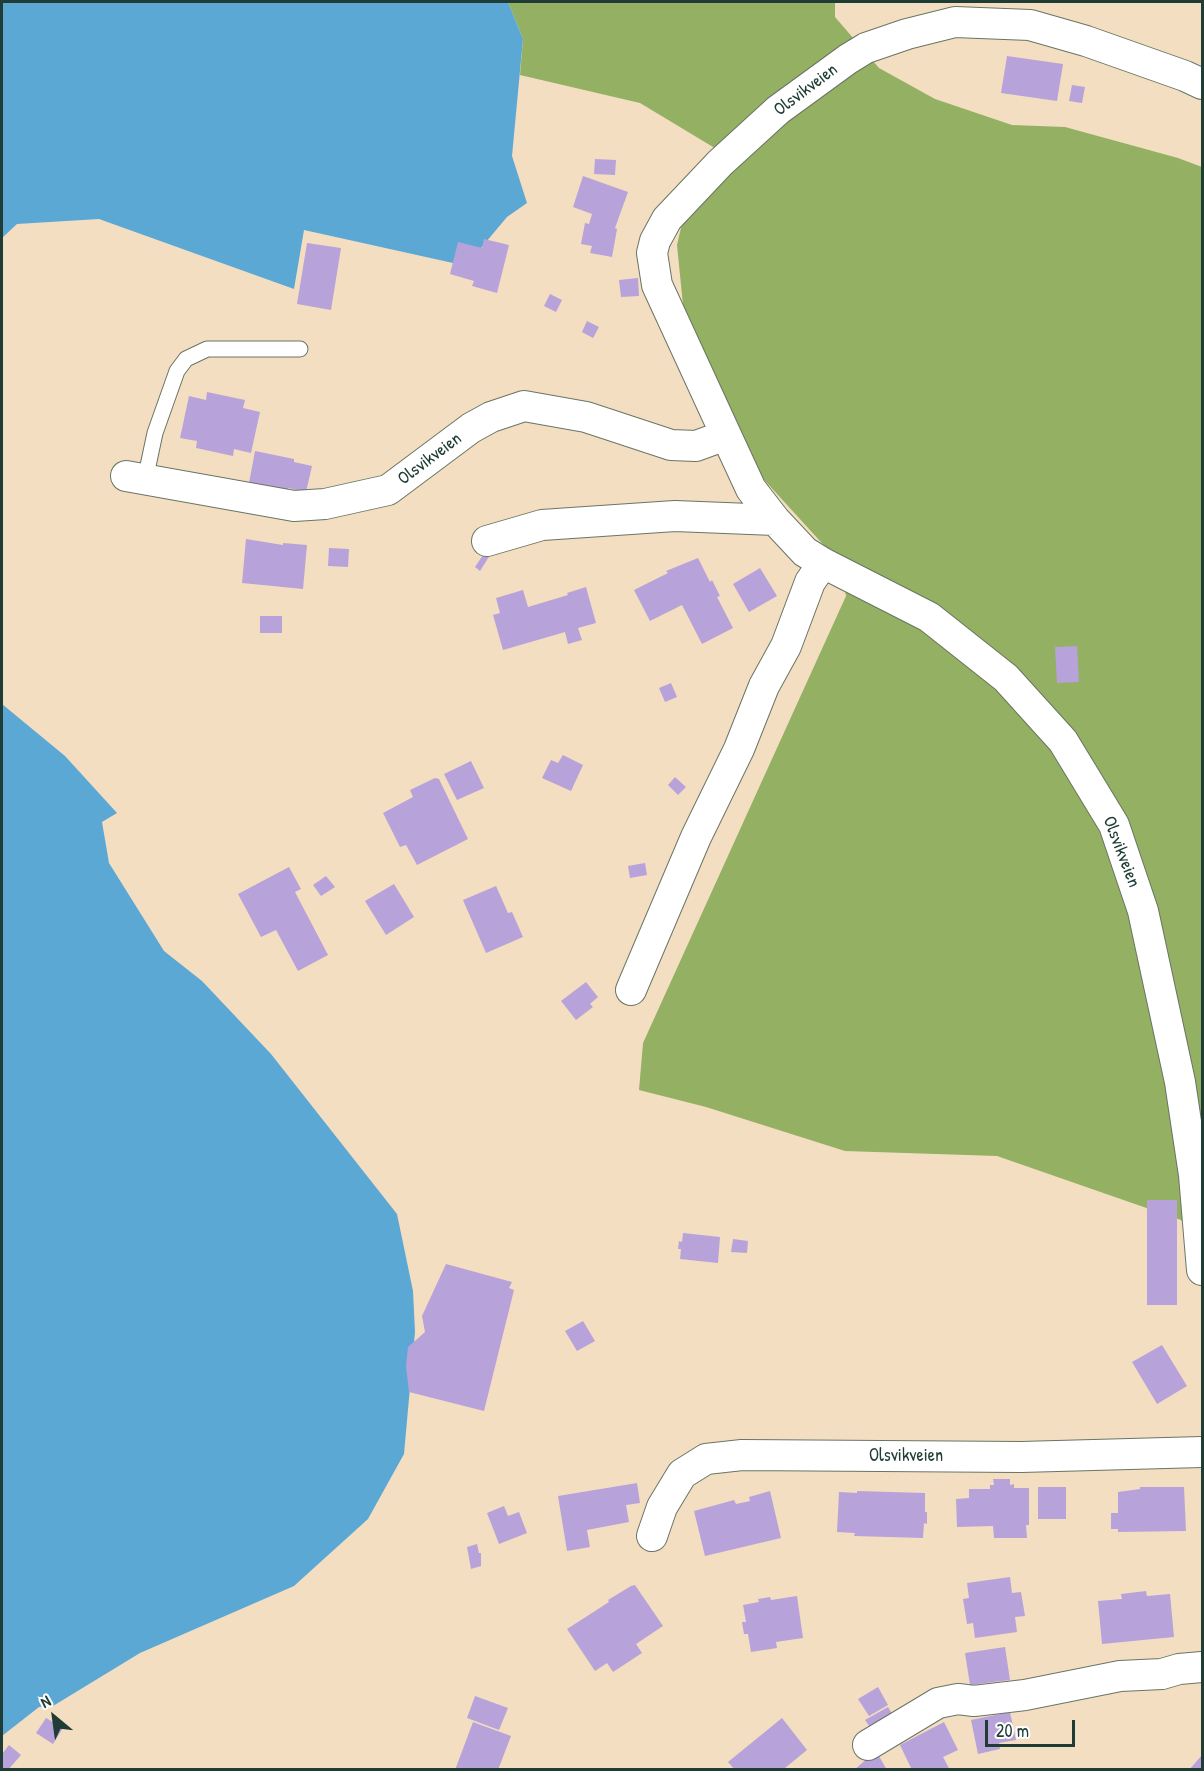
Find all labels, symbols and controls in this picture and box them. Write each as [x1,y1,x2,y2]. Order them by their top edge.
street label: Olsvikveien [770,59,842,121]
street label: Olsvikveien [394,428,466,490]
street label: Olsvikveien [1098,814,1144,890]
street label: Olsvikveien [869,1445,943,1467]
north arrow [24,1687,84,1747]
text: N [36,1690,54,1713]
scale bar [988,1708,1078,1746]
text: 20 m [996,1718,1029,1743]

